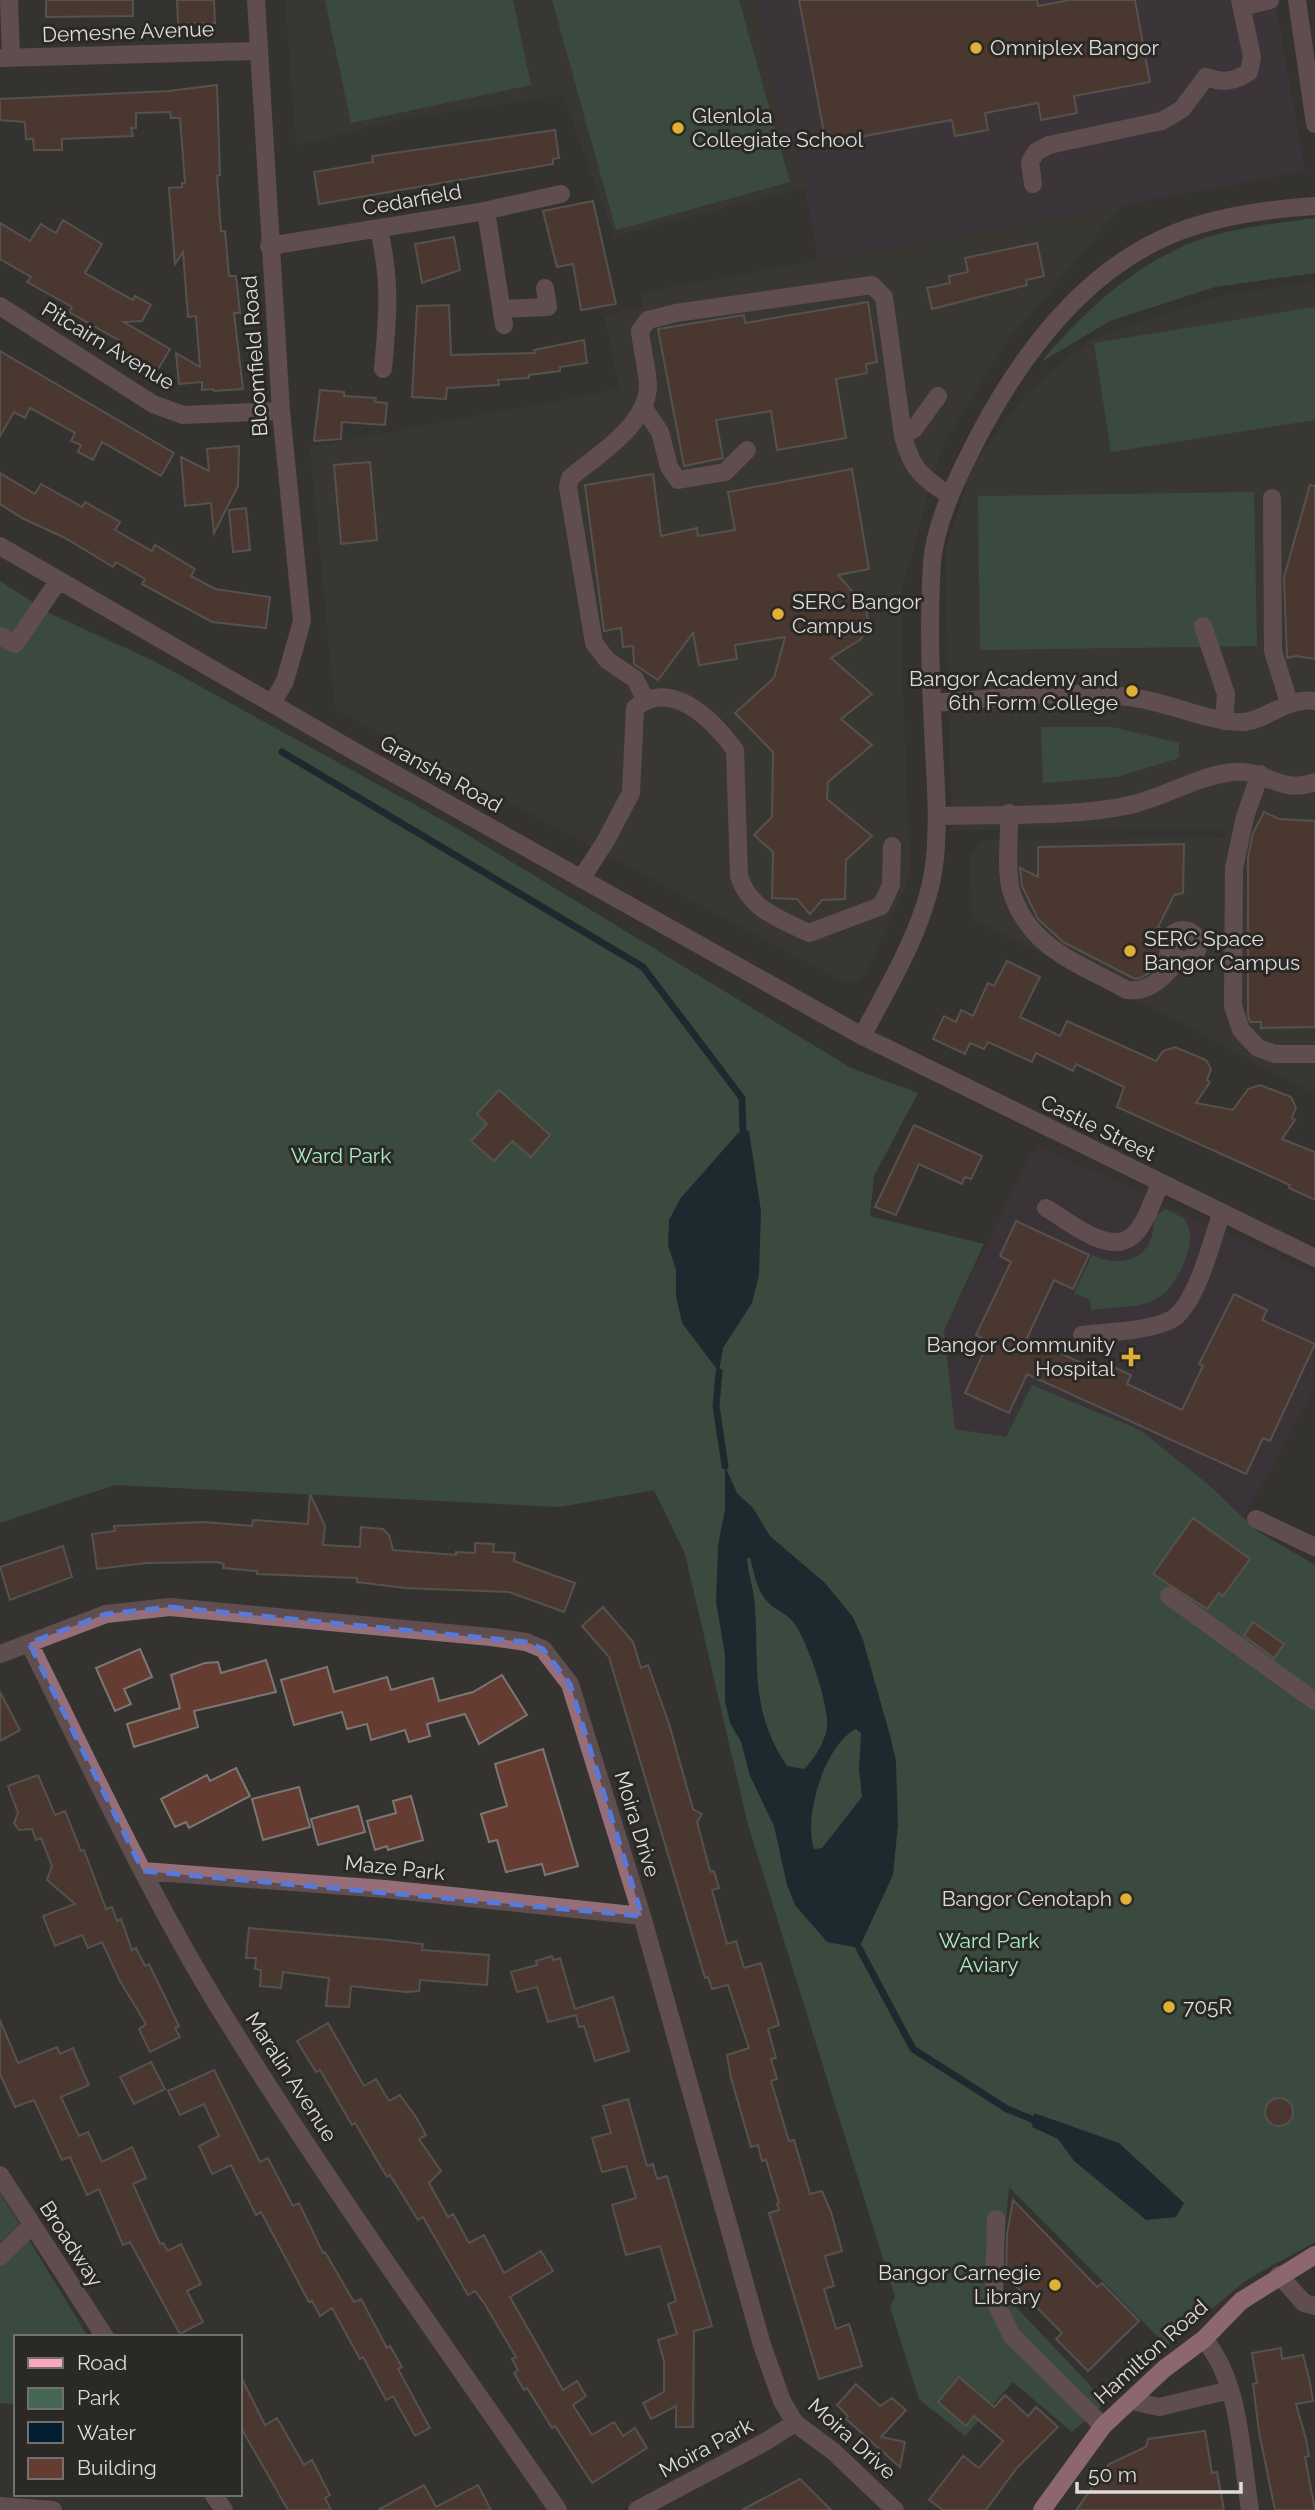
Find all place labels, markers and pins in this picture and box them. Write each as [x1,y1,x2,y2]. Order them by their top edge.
place label: Omniplex Bangor [990,35,1159,60]
marker: Omniplex Bangor [968,40,984,56]
place label: Glenlola Collegiate School [692,103,864,152]
marker: Glenlola Collegiate School [670,120,686,136]
place label: SERC Bangor Campus [792,589,922,638]
marker: SERC Bangor Campus [770,606,786,622]
place label: Bangor Academy and 6th Form College [909,666,1118,715]
marker: Bangor Academy and 6th Form College [1124,683,1140,699]
place label: SERC Space Bangor Campus [1144,926,1300,975]
marker: SERC Space Bangor Campus [1122,943,1138,959]
place label: Bangor Community Hospital [926,1332,1115,1381]
marker: Bangor Community Hospital [1121,1347,1141,1367]
place label: Bangor Cenotaph [942,1886,1112,1911]
marker: Bangor Cenotaph [1118,1891,1134,1907]
place label: 705R [1183,1994,1232,2019]
marker: 705R [1161,1999,1177,2015]
place label: Bangor Carnegie Library [878,2260,1041,2309]
marker: Bangor Carnegie Library [1047,2277,1063,2293]

